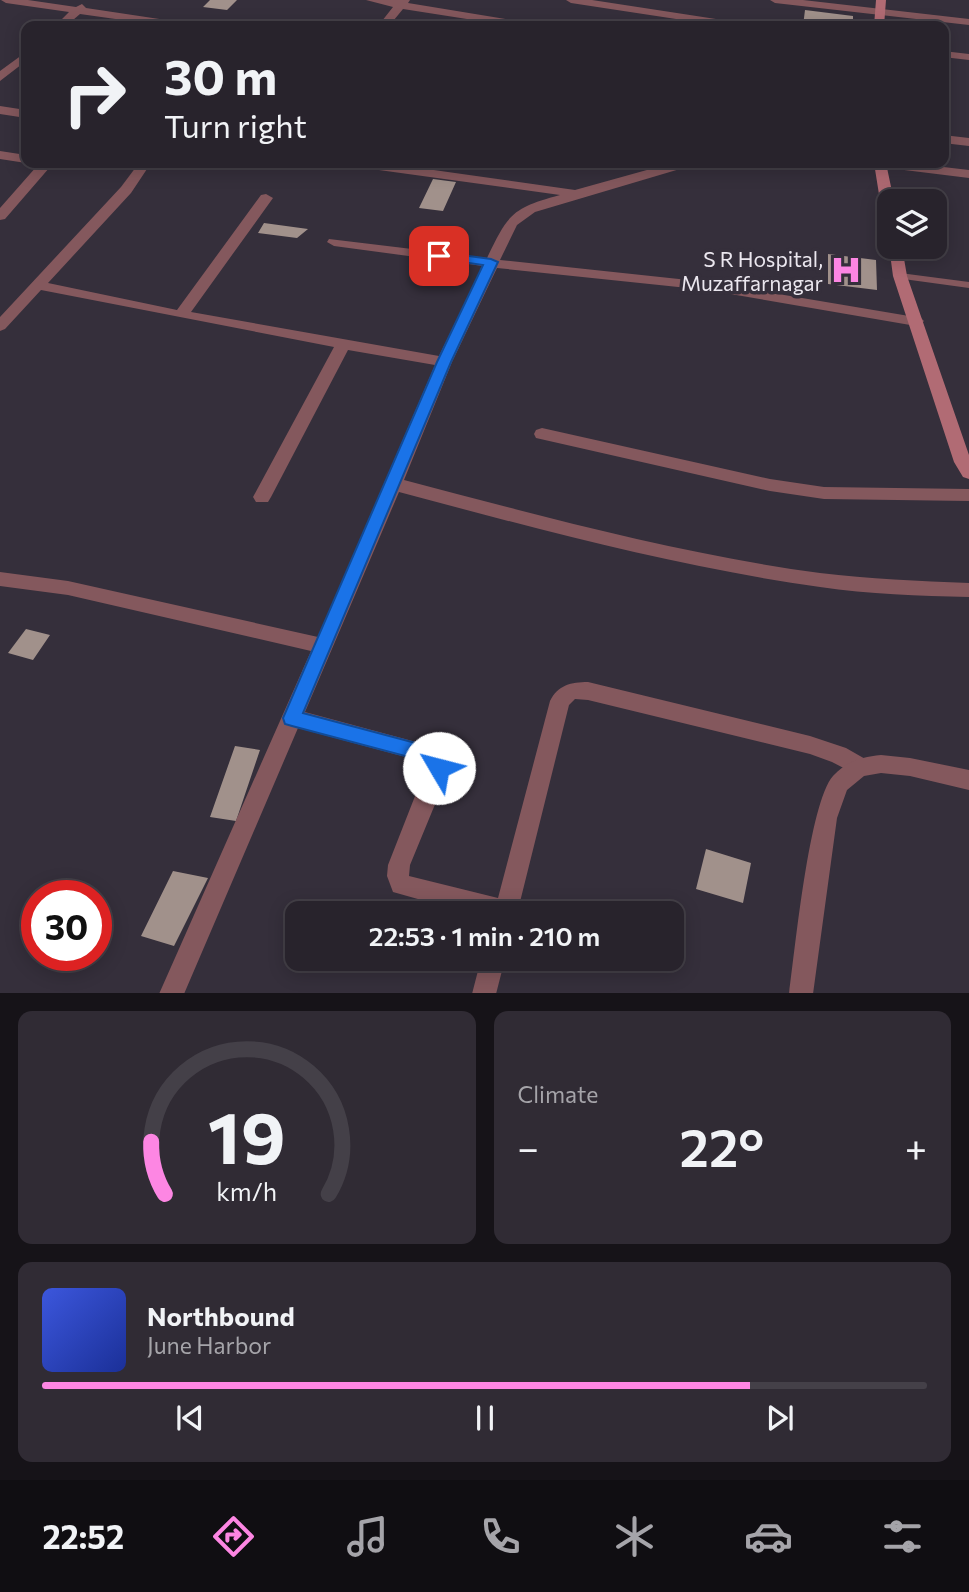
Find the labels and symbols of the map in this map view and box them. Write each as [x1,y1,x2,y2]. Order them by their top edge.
pin [409,226,469,286]
place label: S R Hospital, Muzaffarnagar [681,246,823,295]
hospital icon: S R Hospital, Muzaffarnagar [829,253,863,287]
position arrow [402,731,476,805]
speed limit sign: 30 [21,880,112,971]

